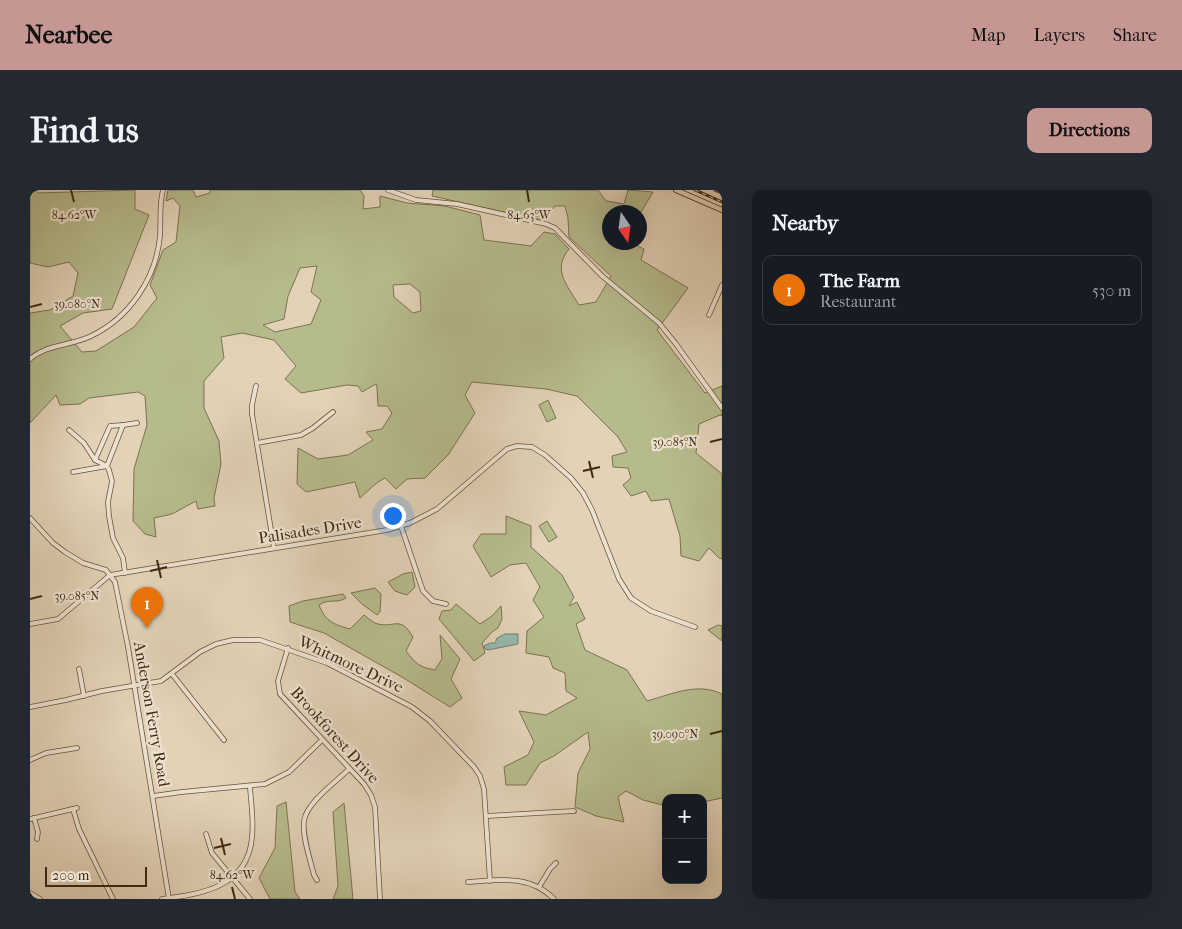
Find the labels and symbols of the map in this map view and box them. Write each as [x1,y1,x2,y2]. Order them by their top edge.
north arrow [602,205,647,250]
text: 84.62°W [52,208,97,222]
text: 84.63°W [507,208,552,222]
text: 39.080°N [54,297,100,311]
text: 39.085°N [653,435,697,449]
your location [380,503,406,529]
street label: Palisades Drive [257,512,363,548]
pin: 1 [131,587,163,628]
text: 39.085°N [55,589,99,603]
street label: Whitmore Drive [295,631,406,697]
street label: Anderson Ferry Road [130,639,174,788]
street label: Brookforest Drive [287,683,383,787]
text: 39.090°N [652,727,698,741]
scale bar [45,864,148,887]
text: 84.62°W [210,868,255,882]

